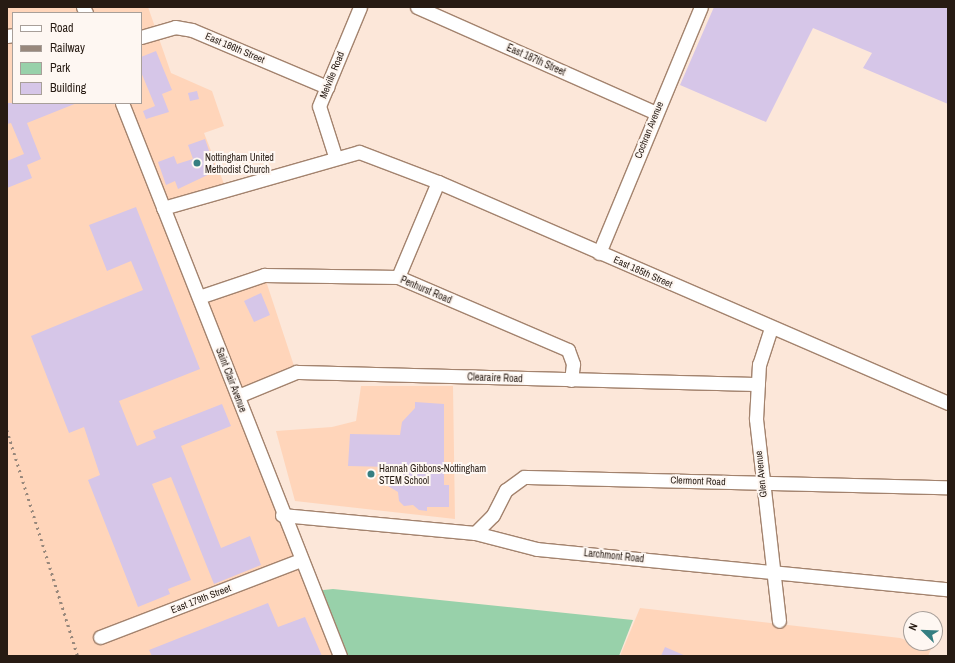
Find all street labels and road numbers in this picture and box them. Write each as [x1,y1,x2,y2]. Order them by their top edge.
street label: East 186th Street [203,30,267,66]
street label: East 187th Street [505,42,567,78]
street label: Melville Road [317,50,347,100]
street label: Cochran Avenue [632,100,666,160]
street label: East 185th Street [612,254,674,290]
street label: Penhurst Road [398,274,454,306]
street label: Saint Clair Avenue [213,346,249,414]
street label: Clearaire Road [467,371,523,385]
street label: Glen Avenue [753,450,769,498]
street label: Clermont Road [670,474,726,488]
street label: Larchmont Road [583,547,645,565]
street label: East 179th Street [169,582,233,616]

